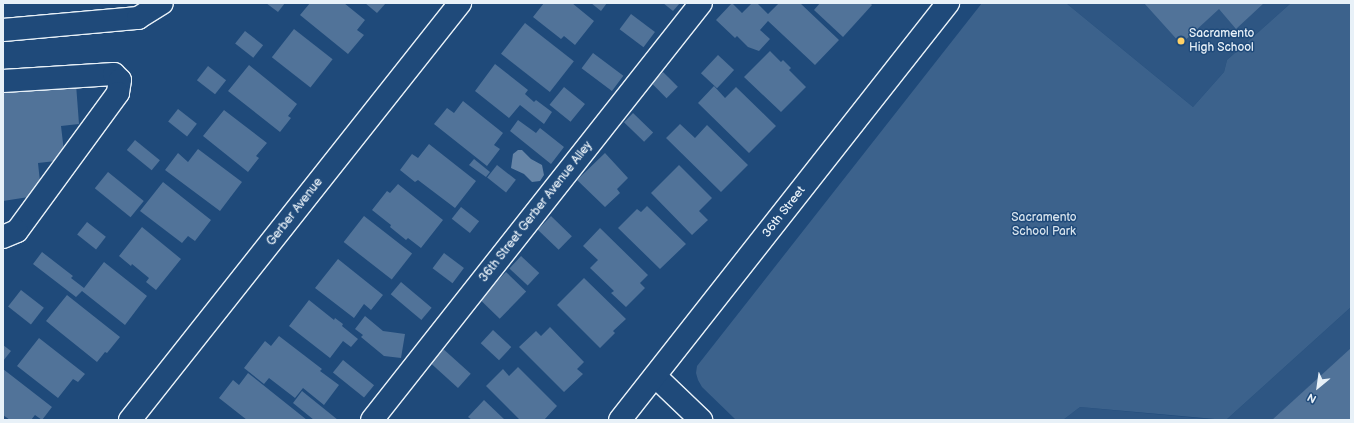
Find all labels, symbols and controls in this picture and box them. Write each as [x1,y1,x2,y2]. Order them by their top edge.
place label: Sacramento High School [1189,27,1254,55]
marker: Sacramento High School [1176,36,1186,46]
street label: 36th Street Gerber Avenue Alley [476,139,596,285]
street label: Gerber Avenue [264,175,326,249]
street label: 36th Street [759,183,809,241]
park label: Sacramento School Park [1011,211,1077,239]
north arrow [1298,367,1338,407]
text: N [1305,390,1319,406]

